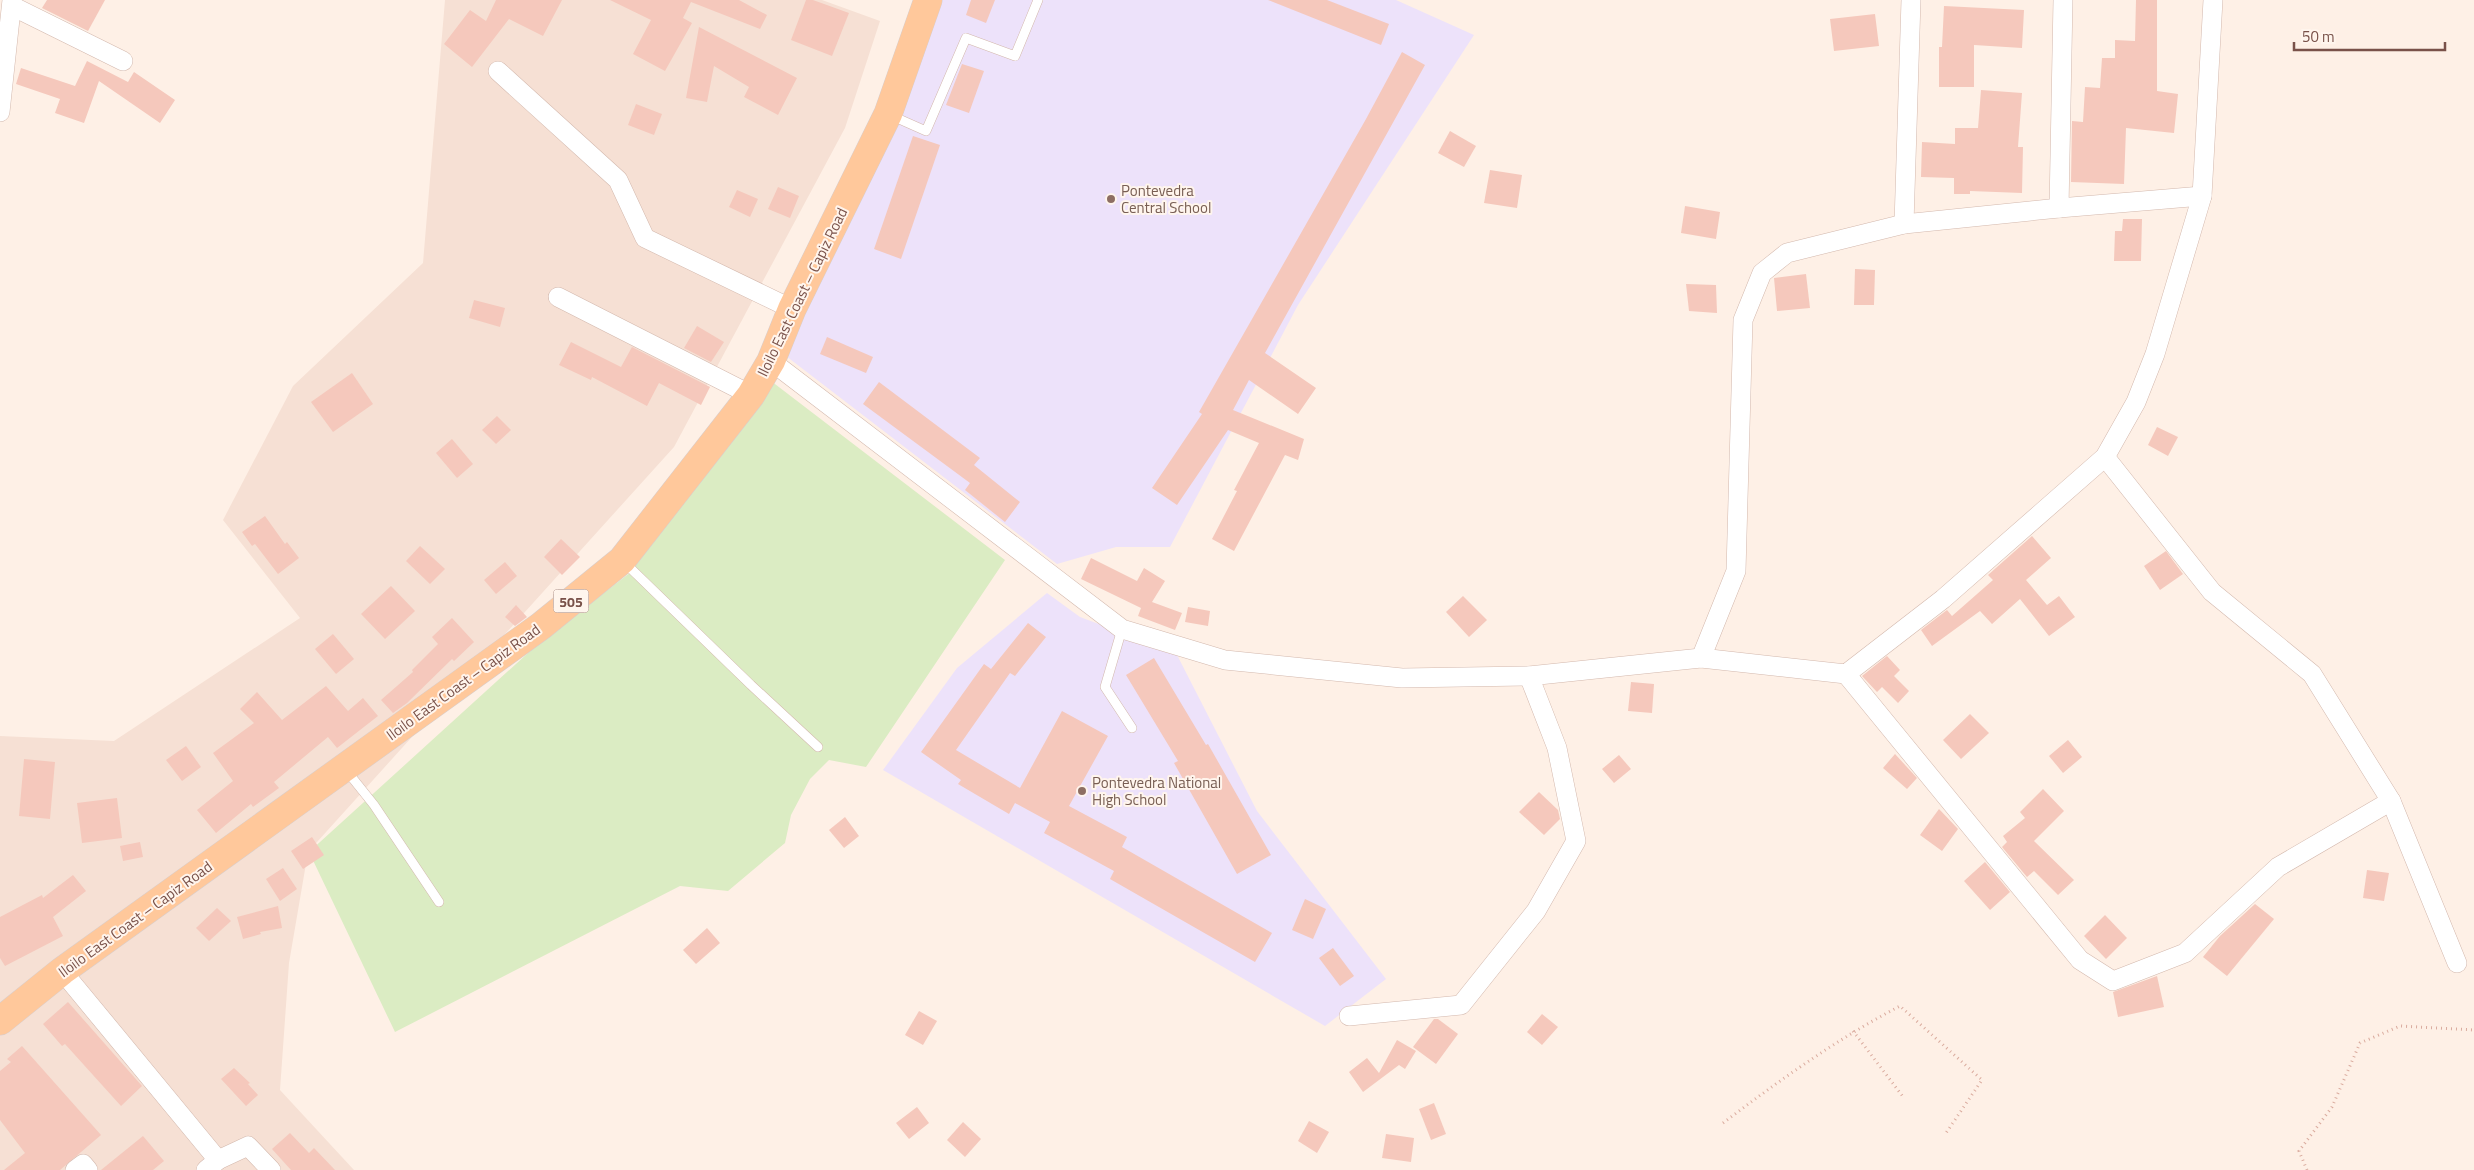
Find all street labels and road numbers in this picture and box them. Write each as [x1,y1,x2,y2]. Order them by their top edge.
street label: Iloilo East Coast – Capiz Road [751,204,853,380]
road number: 505 [554,590,588,612]
street label: Iloilo East Coast – Capiz Road [381,618,545,746]
street label: Iloilo East Coast – Capiz Road [53,855,217,983]

